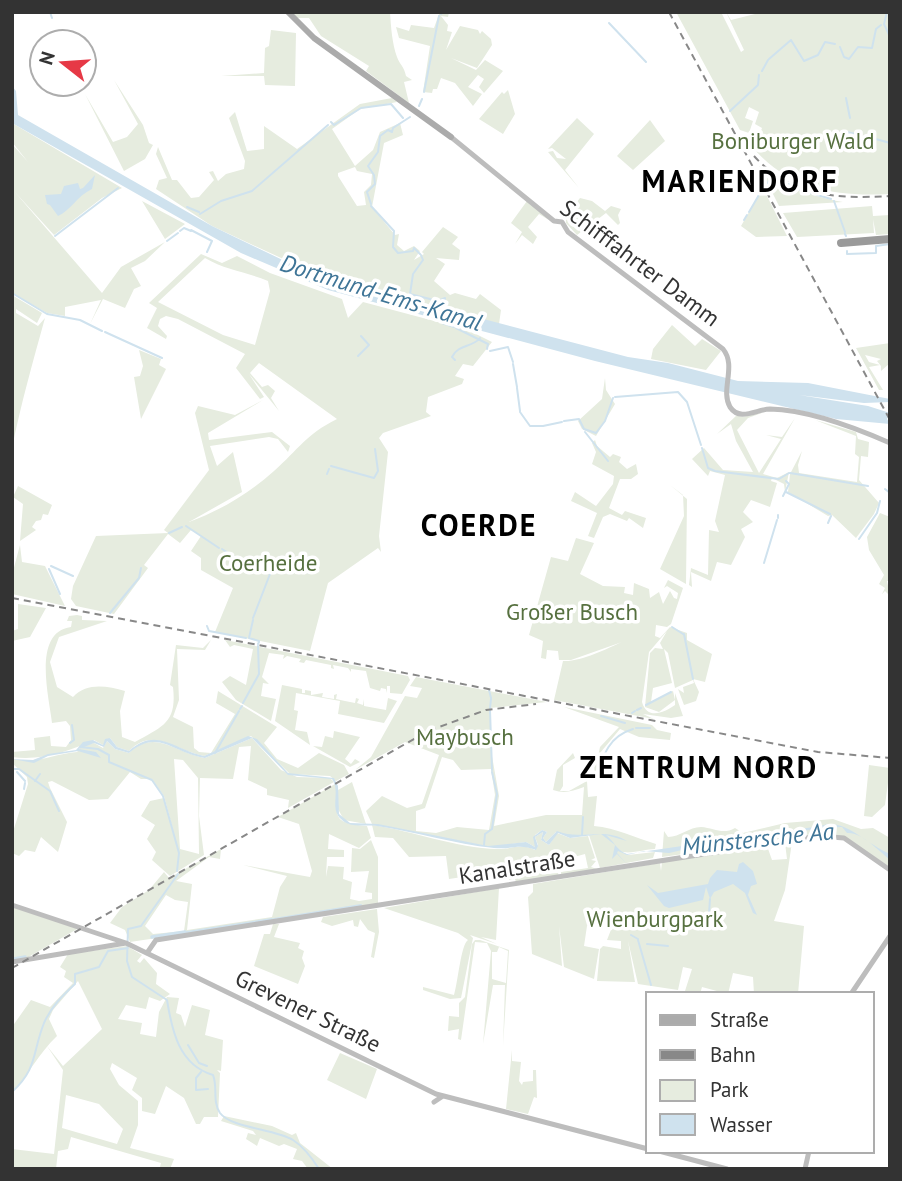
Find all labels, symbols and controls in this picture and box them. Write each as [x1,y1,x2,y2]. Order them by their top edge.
north arrow [28,28,98,98]
text: N [33,49,60,68]
park label: Boniburger Wald [711,126,875,155]
district label: MARIENDORF [642,161,838,200]
street label: Schifffahrter Damm [555,193,726,332]
water label: Dortmund-Ems-Kanal [276,247,486,338]
district label: COERDE [421,505,537,544]
park label: Coerheide [219,548,317,577]
park label: Großer Busch [506,597,638,626]
park label: Maybusch [416,722,514,751]
district label: ZENTRUM NORD [580,747,818,786]
water label: Münstersche Aa [680,815,836,862]
street label: Kanalstraße [457,843,577,890]
park label: Wienburgpark [586,904,724,933]
street label: Grevener Straße [231,963,386,1058]
legend [646,992,874,1153]
text: Straße [710,1006,769,1033]
text: Bahn [710,1041,756,1068]
text: Park [710,1076,749,1103]
text: Wasser [710,1111,772,1138]

